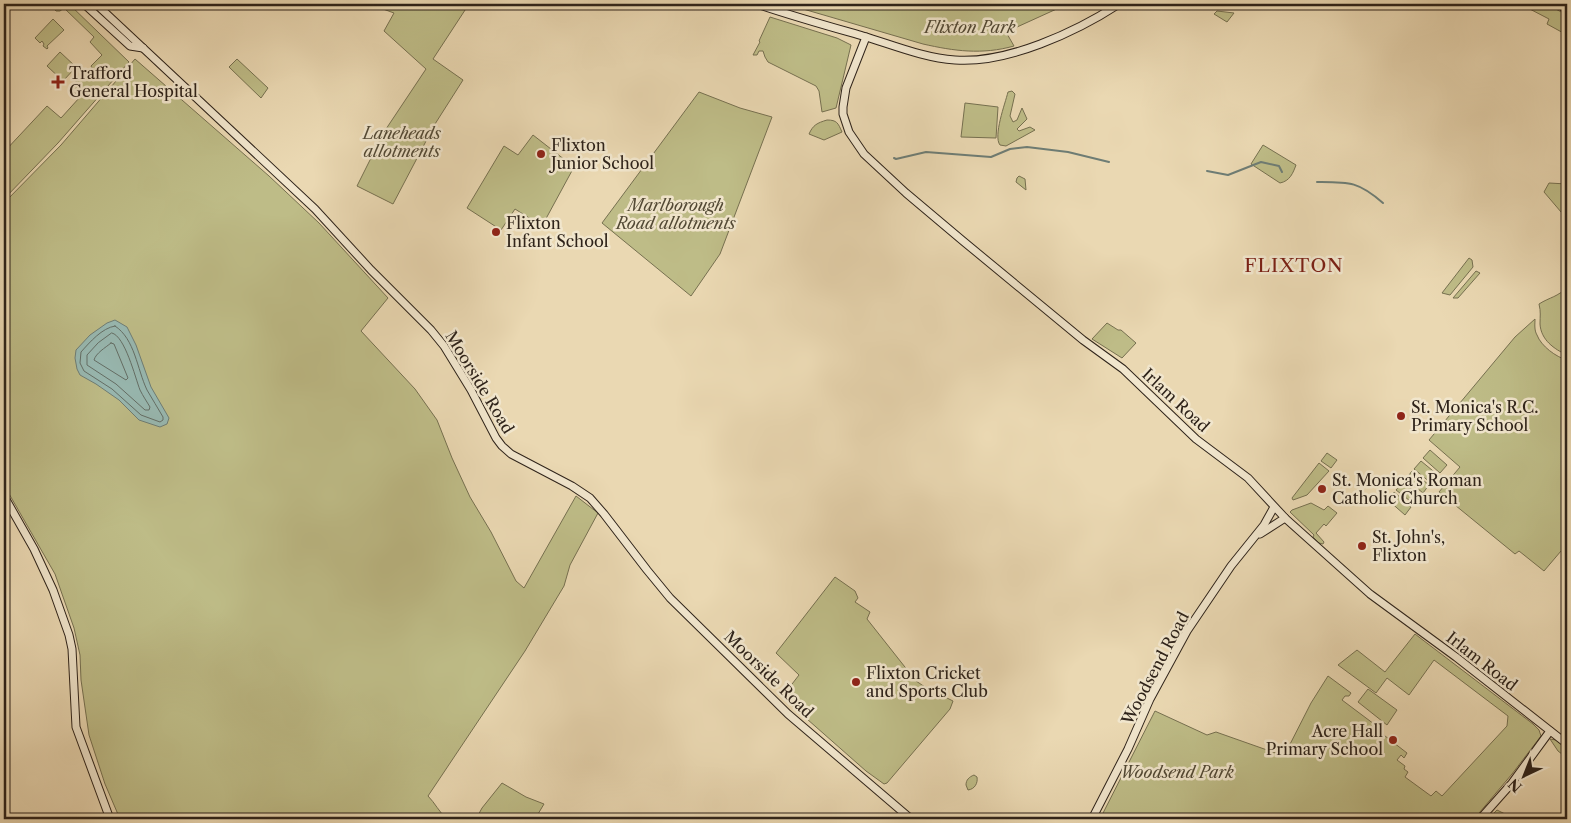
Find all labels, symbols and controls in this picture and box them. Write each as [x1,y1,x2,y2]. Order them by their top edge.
park label: Flixton Park [923,17,1016,37]
place label: Trafford General Hospital [69,63,198,101]
marker: Trafford General Hospital [51,75,65,89]
park label: Laneheads allotments [361,123,441,161]
place label: Flixton Junior School [548,135,654,173]
marker: Flixton Junior School [535,148,547,160]
park label: Marlborough Road allotments [614,195,736,233]
place label: Flixton Infant School [506,213,609,251]
marker: Flixton Infant School [490,226,502,238]
district label: FLIXTON [1244,254,1344,277]
street label: Moorside Road [441,327,519,437]
street label: Irlam Road [1138,364,1214,436]
place label: St. Monica's R.C. Primary School [1411,397,1539,435]
marker: St. Monica's R.C. Primary School [1395,410,1407,422]
place label: St. Monica's Roman Catholic Church [1332,470,1482,508]
marker: St. Monica's Roman Catholic Church [1316,483,1328,495]
place label: St. John's, Flixton [1372,527,1445,565]
marker: St. John's, Flixton [1356,540,1368,552]
street label: Woodsend Road [1116,608,1193,729]
street label: Moorside Road [720,626,818,722]
street label: Irlam Road [1442,627,1522,695]
place label: Flixton Cricket and Sports Club [866,663,988,701]
marker: Flixton Cricket and Sports Club [850,676,862,688]
place label: Acre Hall Primary School [1266,721,1383,759]
marker: Acre Hall Primary School [1387,734,1399,746]
north arrow [1498,750,1548,800]
park label: Woodsend Park [1120,762,1235,782]
text: N [1505,775,1526,796]

